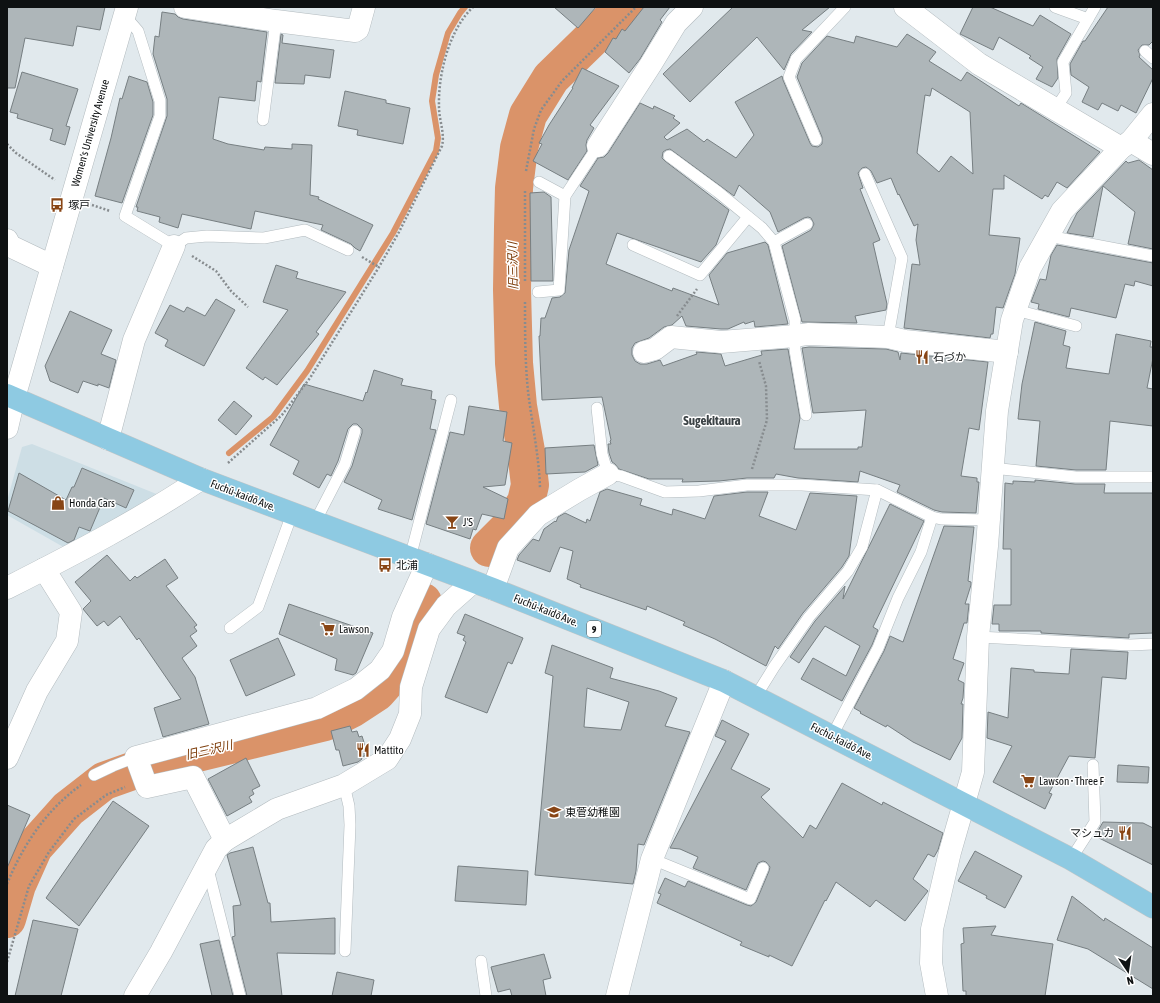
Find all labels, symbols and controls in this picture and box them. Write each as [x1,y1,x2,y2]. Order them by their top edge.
street label: Women's University Avenue [69,78,111,188]
bus stop icon: 塚戸 [49,197,65,213]
place label: 塚戸 [68,199,90,211]
water label: 旧三沢川 [506,240,520,290]
restaurant icon: 石づか [914,349,930,365]
place label: 石づか [933,351,966,363]
district label: Sugekitaura [683,413,741,428]
street label: Fuchū-kaidō Ave. [209,477,277,513]
shop icon: Honda Cars [50,495,66,511]
place label: Honda Cars [69,497,115,509]
bar icon: J'S [444,514,460,530]
place label: J'S [463,516,473,528]
bus stop icon: 北浦 [377,557,393,573]
place label: 北浦 [396,559,418,571]
street label: Fuchū-kaidō Ave. [512,592,580,628]
supermarket icon: Lawson [320,621,336,637]
road number: 9 [587,621,601,637]
place label: Lawson [339,623,369,635]
street label: Fuchū-kaidō Ave. [809,720,875,762]
water label: 旧三沢川 [184,737,236,762]
restaurant icon: Mattito [355,742,371,758]
place label: Mattito [374,744,404,756]
supermarket icon: Lawson･Three F [1020,773,1036,789]
place label: Lawson･Three F [1039,775,1104,787]
school or university icon: 東菅幼稚園 [546,804,562,820]
place label: 東菅幼稚園 [565,806,620,818]
restaurant icon: マシュカ [1117,825,1133,841]
place label: マシュカ [1070,827,1114,839]
north arrow [1108,951,1148,991]
text: N [1126,974,1135,987]

